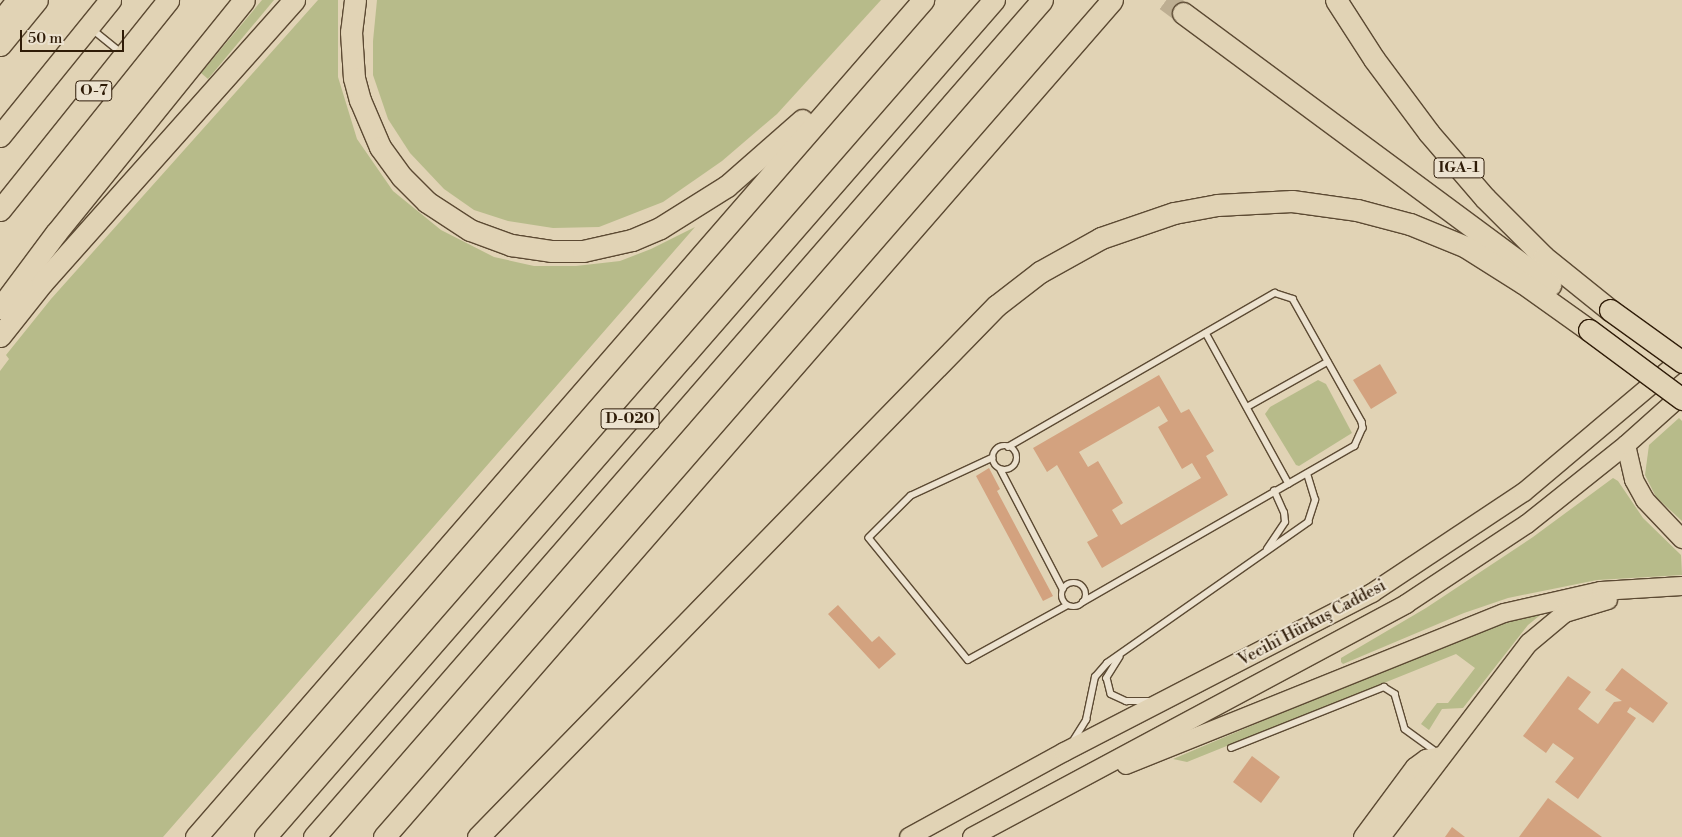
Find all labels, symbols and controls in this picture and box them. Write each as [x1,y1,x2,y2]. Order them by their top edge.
scale bar [22,20,126,52]
text: 50 m [28,29,62,48]
road number: O-7 [75,78,113,104]
road number: IGA-1 [1433,156,1485,180]
road number: D-020 [600,406,660,432]
street label: Vecihi Hürkuş Caddesi [1235,576,1389,670]

